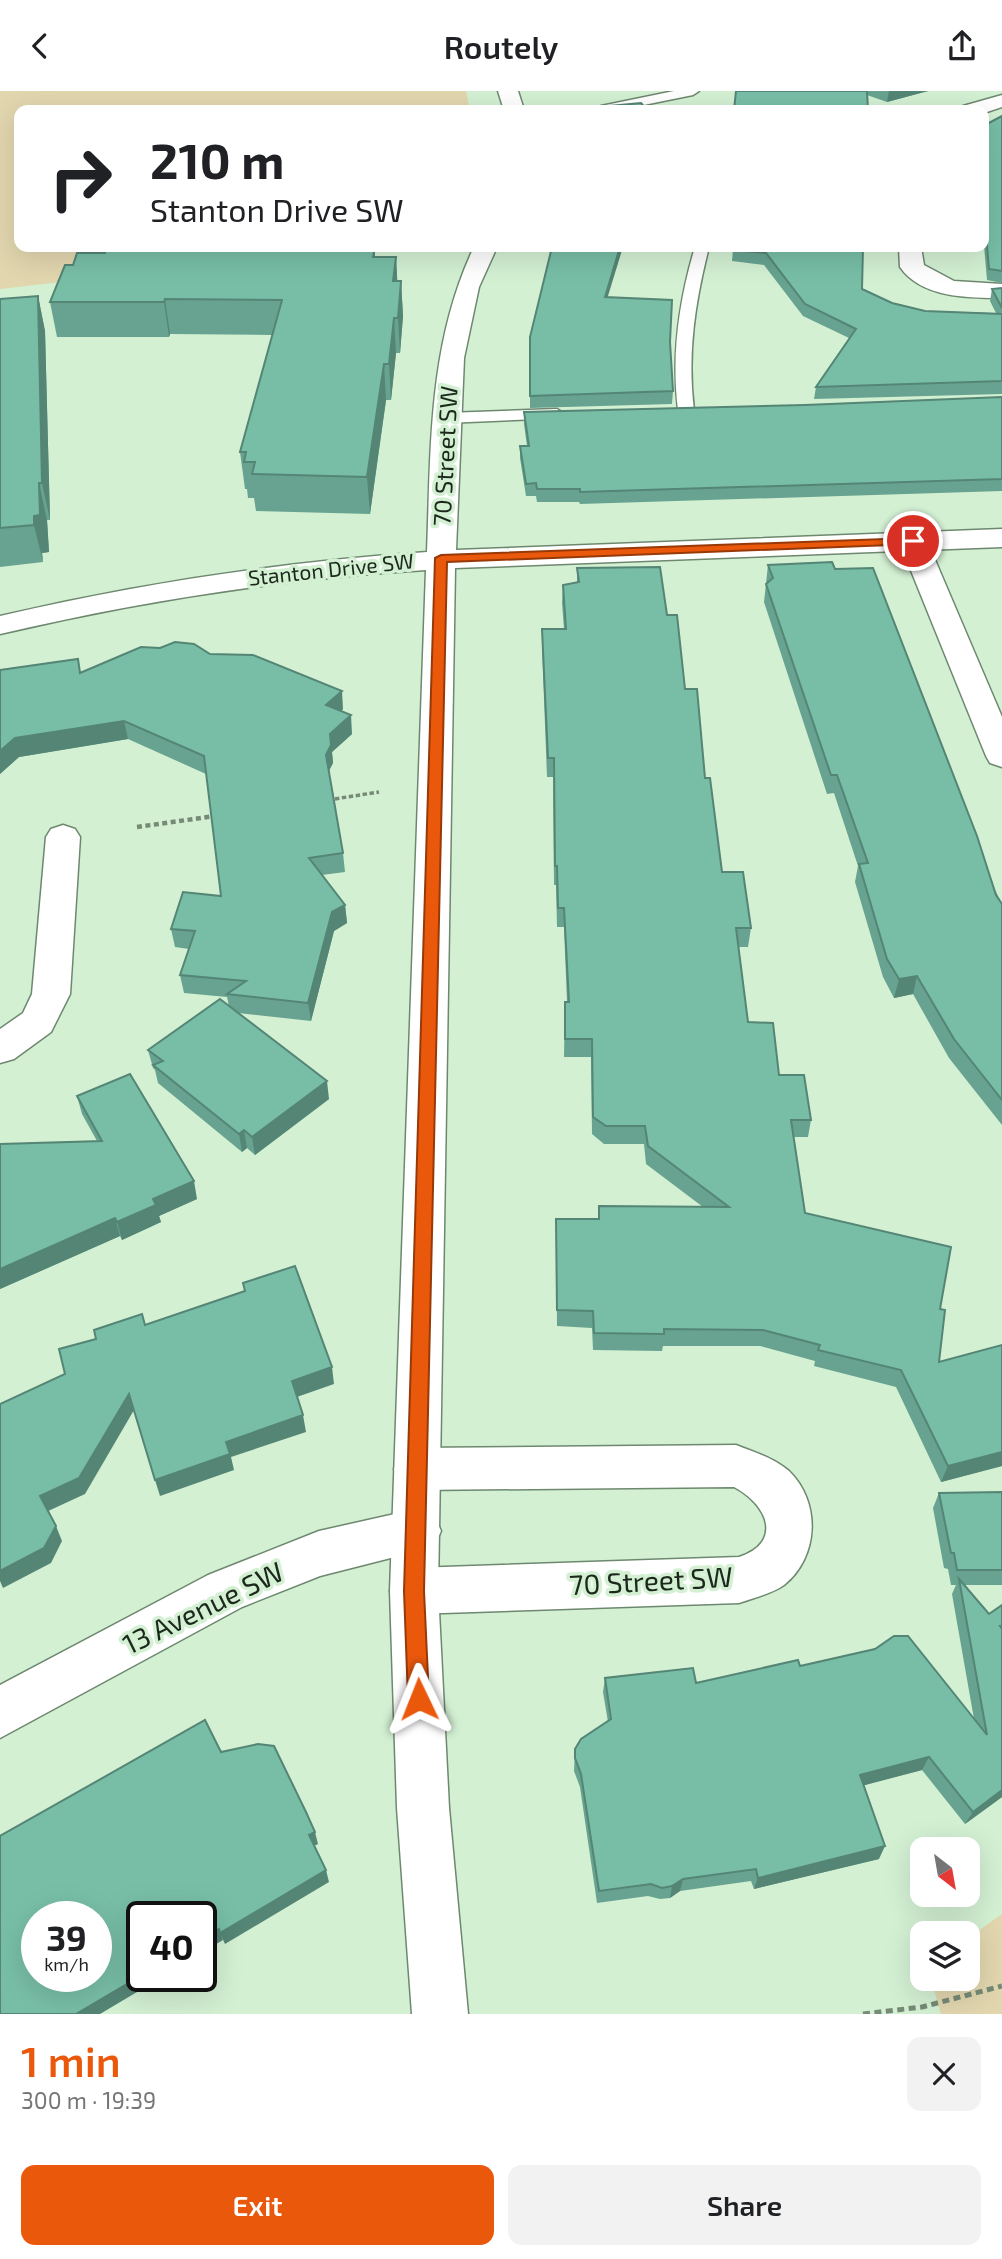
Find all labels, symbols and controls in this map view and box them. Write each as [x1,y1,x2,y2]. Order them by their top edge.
icon: back [21,27,59,65]
text: Routely [444,27,558,65]
icon: share [943,27,981,65]
text: 210 m [150,130,284,189]
icon: right [35,133,126,224]
text: Stanton Drive SW [150,190,404,228]
street label: 70 Street SW [426,385,463,527]
pin [883,511,943,571]
icon: arrive [894,522,932,560]
street label: Stanton Drive SW [247,547,415,590]
street label: 13 Avenue SW [117,1554,288,1661]
street label: 70 Street SW [568,1559,734,1601]
position arrow [382,1662,456,1736]
north arrow [910,1837,980,1907]
map controls [910,1837,980,1991]
speed limit sign: 40 [126,1901,217,1992]
text: 39 [46,1916,87,1958]
button: layers [910,1921,980,1991]
text: km/h [44,1953,89,1975]
text: 1 min [21,2035,121,2085]
button: close [907,2037,981,2111]
text: 300 m · 19:39 [21,2086,156,2114]
button: Exit [21,2165,494,2245]
button: Share [508,2165,981,2245]

